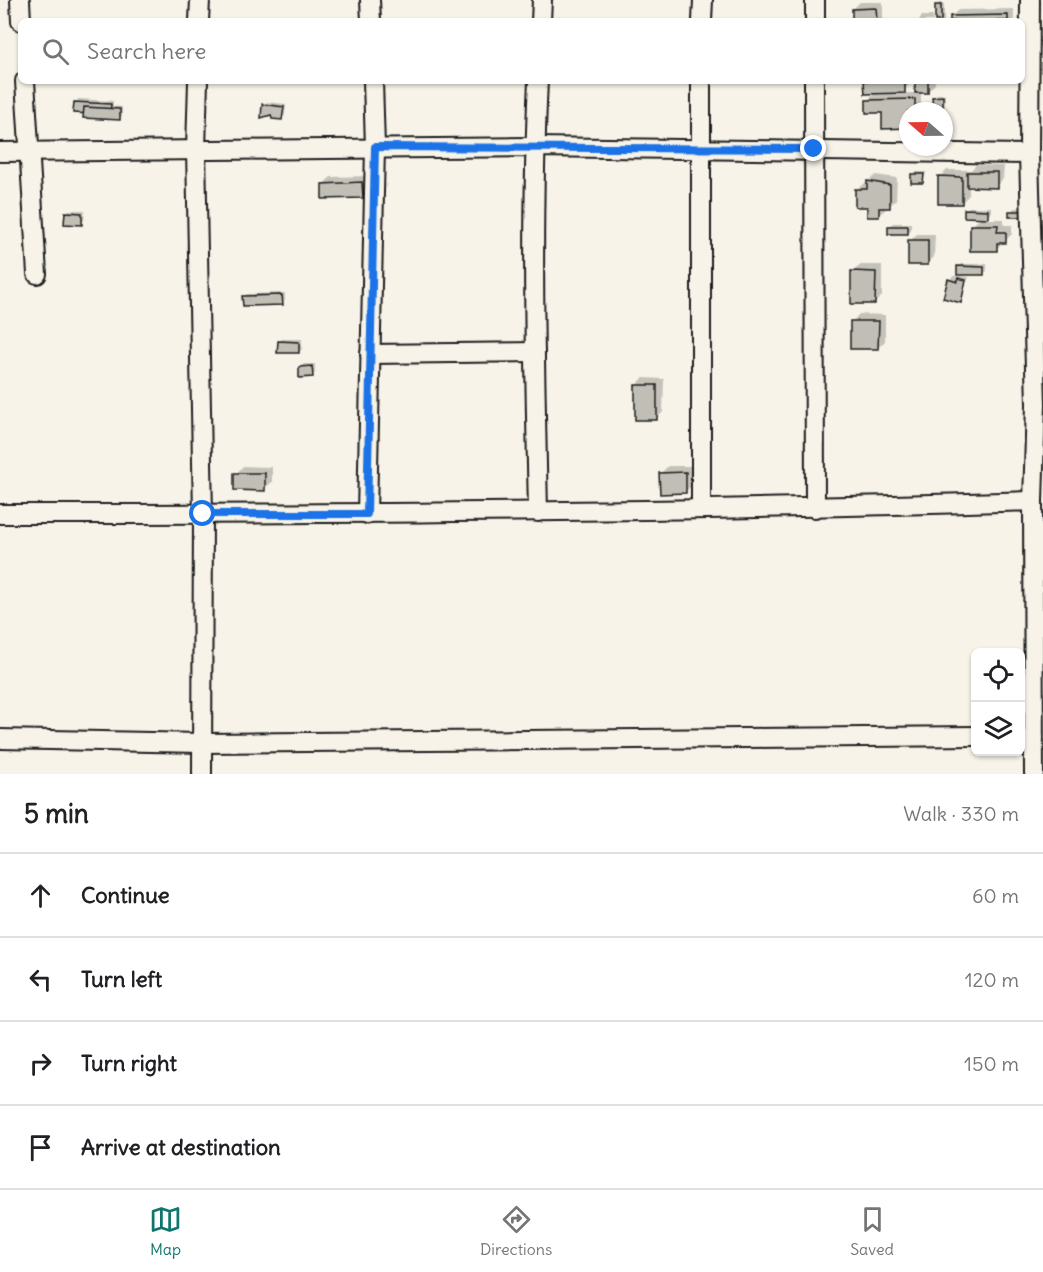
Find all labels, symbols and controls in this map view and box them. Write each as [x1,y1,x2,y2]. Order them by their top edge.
search box [18,18,1025,84]
icon: search [39,35,72,68]
text: Search here [87,37,206,65]
north arrow [899,102,953,156]
route end [800,135,826,161]
route start [189,500,215,526]
map controls [971,648,1025,756]
button: locate [971,648,1025,702]
button: layers [971,702,1025,756]
text: 5 min [24,797,89,830]
text: Walk · 330 m [903,801,1019,826]
icon: ahead [24,879,57,912]
text: Continue [81,881,170,909]
text: 60 m [972,883,1019,908]
icon: left [24,963,57,996]
text: Turn left [81,965,162,993]
text: 120 m [965,967,1019,992]
icon: right [24,1047,57,1080]
text: Turn right [81,1049,177,1077]
text: 150 m [964,1051,1019,1076]
icon: arrive [24,1131,57,1164]
text: Arrive at destination [81,1133,281,1161]
tab: Map [149,1203,182,1259]
tab: Directions [480,1203,552,1259]
tab: Saved [850,1203,894,1259]

